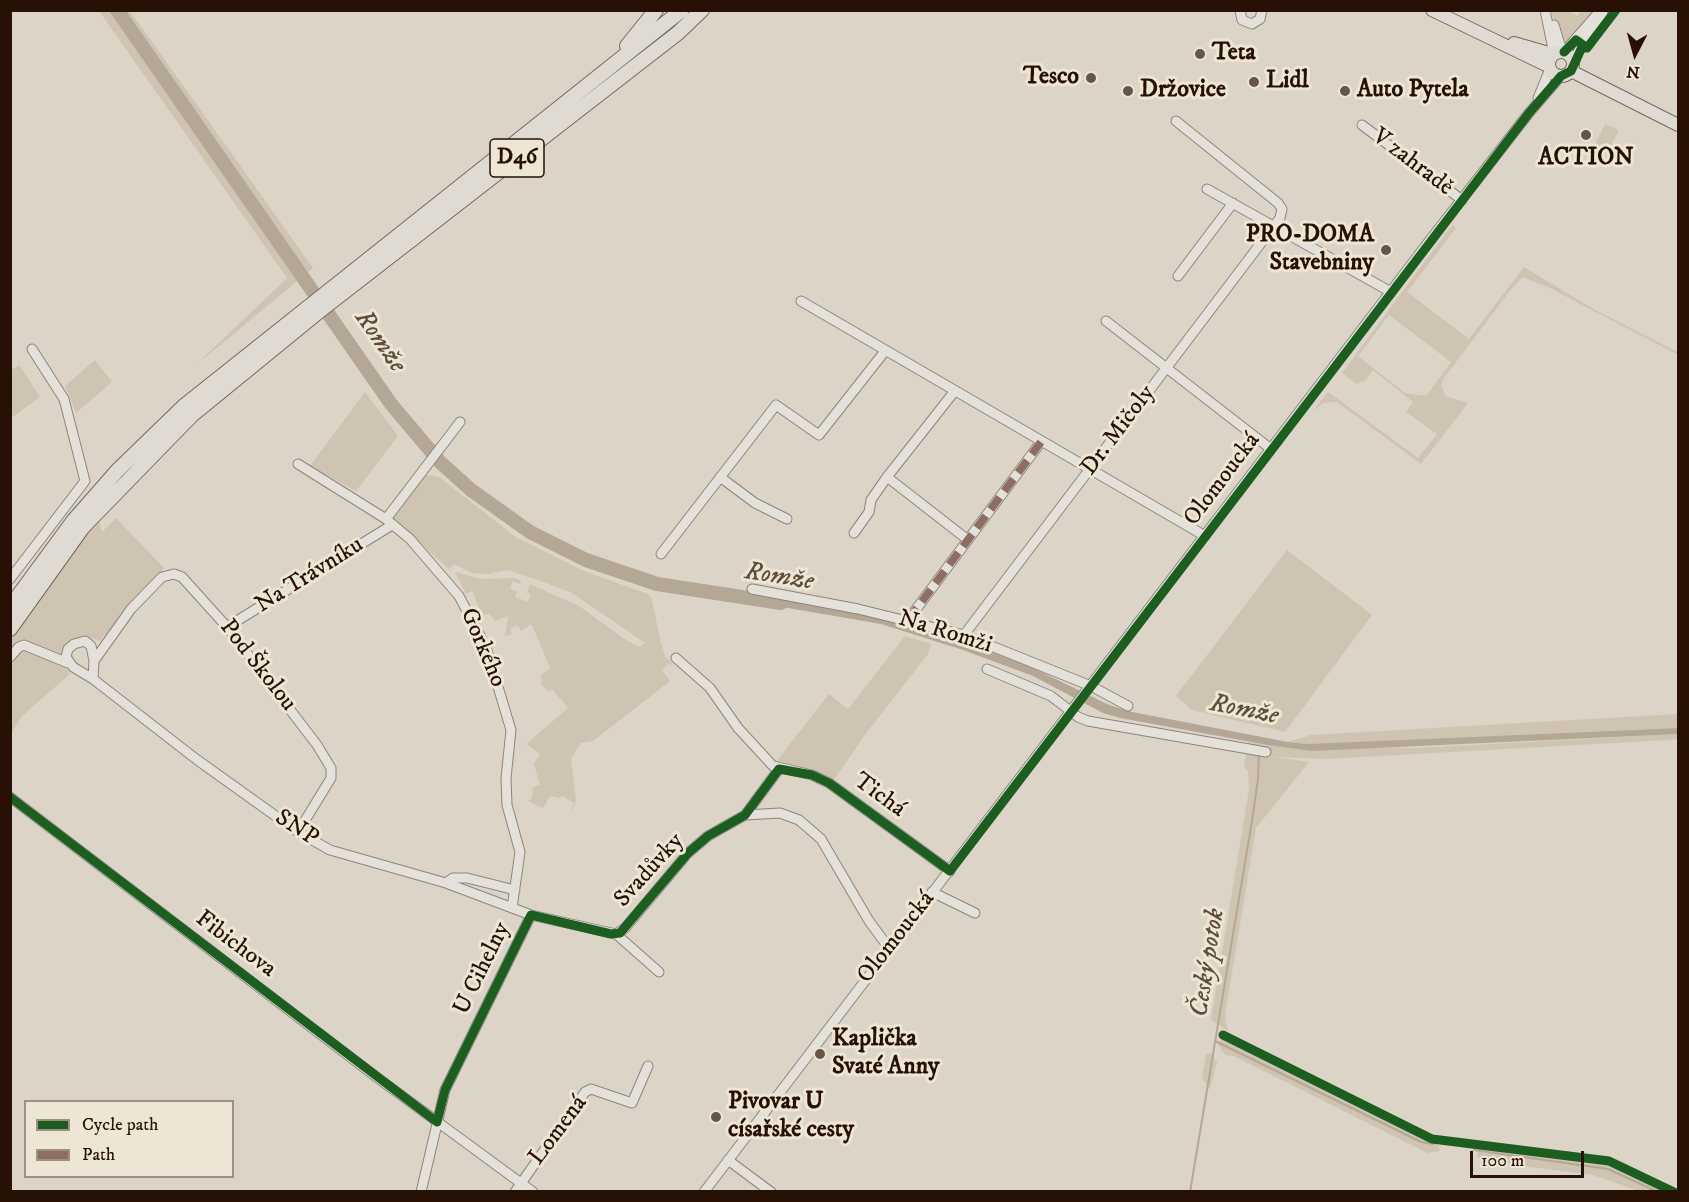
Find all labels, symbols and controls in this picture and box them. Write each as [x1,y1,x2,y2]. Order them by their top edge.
north arrow [1605,24,1665,84]
place label: Teta [1212,40,1256,68]
marker: Teta [1193,47,1207,61]
text: N [1626,61,1641,83]
place label: Tesco [1023,64,1079,92]
place label: Lidl [1266,68,1309,96]
marker: Tesco [1084,71,1098,85]
marker: Lidl [1247,75,1261,89]
place label: Držovice [1140,77,1226,105]
place label: Auto Pytela [1357,77,1469,105]
marker: Držovice [1121,84,1135,98]
marker: Auto Pytela [1338,84,1352,98]
street label: V zahradě [1366,123,1458,203]
marker: ACTION [1579,128,1593,142]
road number: D46 [490,139,544,177]
place label: ACTION [1538,145,1634,173]
place label: PRO-DOMA Stavebniny [1246,222,1374,278]
marker: PRO-DOMA Stavebniny [1379,243,1393,257]
water label: Romže [346,305,412,379]
street label: Dr. Mičoly [1076,380,1162,482]
street label: Olomoucká [1179,428,1267,532]
street label: Na Trávníku [251,531,369,621]
water label: Romže [742,557,816,599]
street label: Gorkého [453,604,511,692]
street label: Na Romži [895,605,995,661]
street label: Pod Školou [212,614,302,718]
water label: Romže [1207,689,1281,733]
street label: Tichá [847,767,911,825]
street label: SNP [269,804,323,854]
street label: Svadůvky [609,828,691,914]
street label: Olomoucká [852,886,942,990]
street label: Fibichova [189,905,281,985]
water label: Český potok [1185,906,1233,1020]
street label: U Cihelny [448,918,518,1020]
place label: Kaplička Svaté Anny [832,1026,939,1082]
marker: Kaplička Svaté Anny [813,1047,827,1061]
place label: Pivovar U císařské cesty [728,1089,854,1145]
street label: Lomená [524,1091,594,1171]
legend [24,1100,234,1178]
marker: Pivovar U císařské cesty [709,1110,723,1124]
text: Cycle path [82,1114,159,1136]
scale bar [1473,1139,1587,1177]
text: Path [82,1144,115,1166]
text: 100 m [1481,1150,1524,1172]

